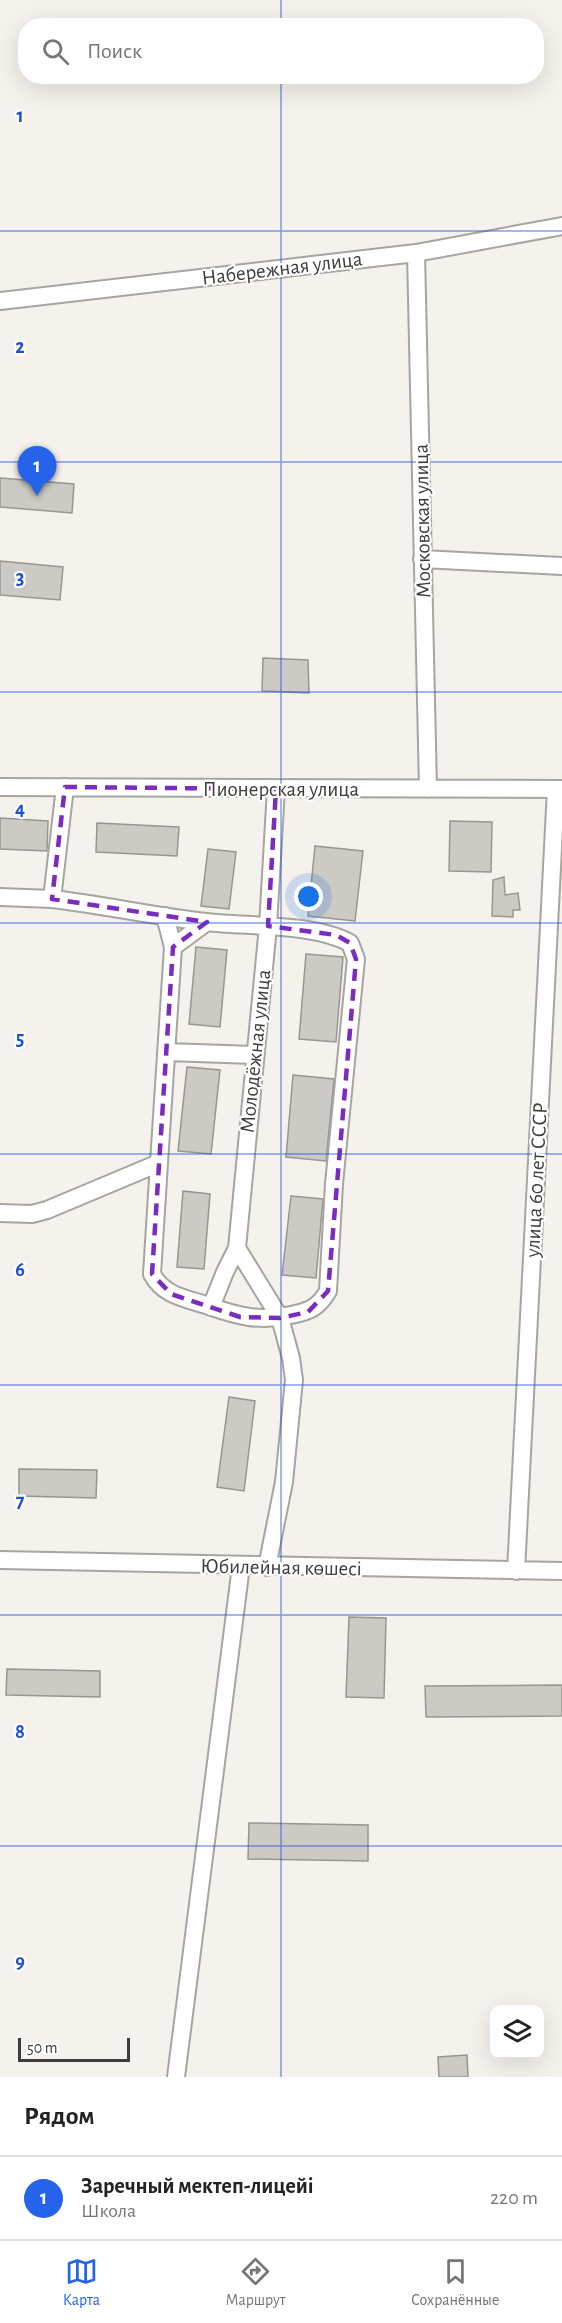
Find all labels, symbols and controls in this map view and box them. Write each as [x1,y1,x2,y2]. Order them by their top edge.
search box [18,18,544,84]
icon: search [39,35,72,68]
text: Поиск [87,40,142,62]
text: 1 [16,106,24,126]
street label: Набережная улица [201,248,364,289]
text: 2 [15,337,25,357]
street label: Московская улица [411,443,434,598]
pin: 1 [18,446,57,496]
text: 3 [16,568,24,588]
street label: Пионерская улица [203,779,360,800]
text: 4 [15,799,25,819]
your location [294,882,323,911]
street label: Молодёжная улица [236,968,275,1134]
text: 5 [16,1029,24,1049]
street label: улица 60 лет СССР [522,1102,551,1259]
text: 6 [15,1260,25,1280]
text: 7 [16,1491,25,1511]
street label: Юбилейная көшесі [200,1556,362,1579]
text: 8 [15,1722,25,1742]
text: 9 [15,1952,25,1972]
map controls [490,2005,544,2059]
button: layers [490,2005,544,2059]
scale bar [18,2035,130,2062]
text: 50 m [27,2040,58,2056]
text: Рядом [24,2103,95,2129]
text: Заречный мектеп-лицейі [81,2175,314,2197]
text: 1 [40,2188,47,2208]
text: 220 m [490,2188,538,2208]
text: Школа [81,2201,136,2221]
tab: Карта [63,2255,100,2310]
tab: Маршрут [226,2255,286,2310]
tab: Сохранённые [411,2255,499,2310]

